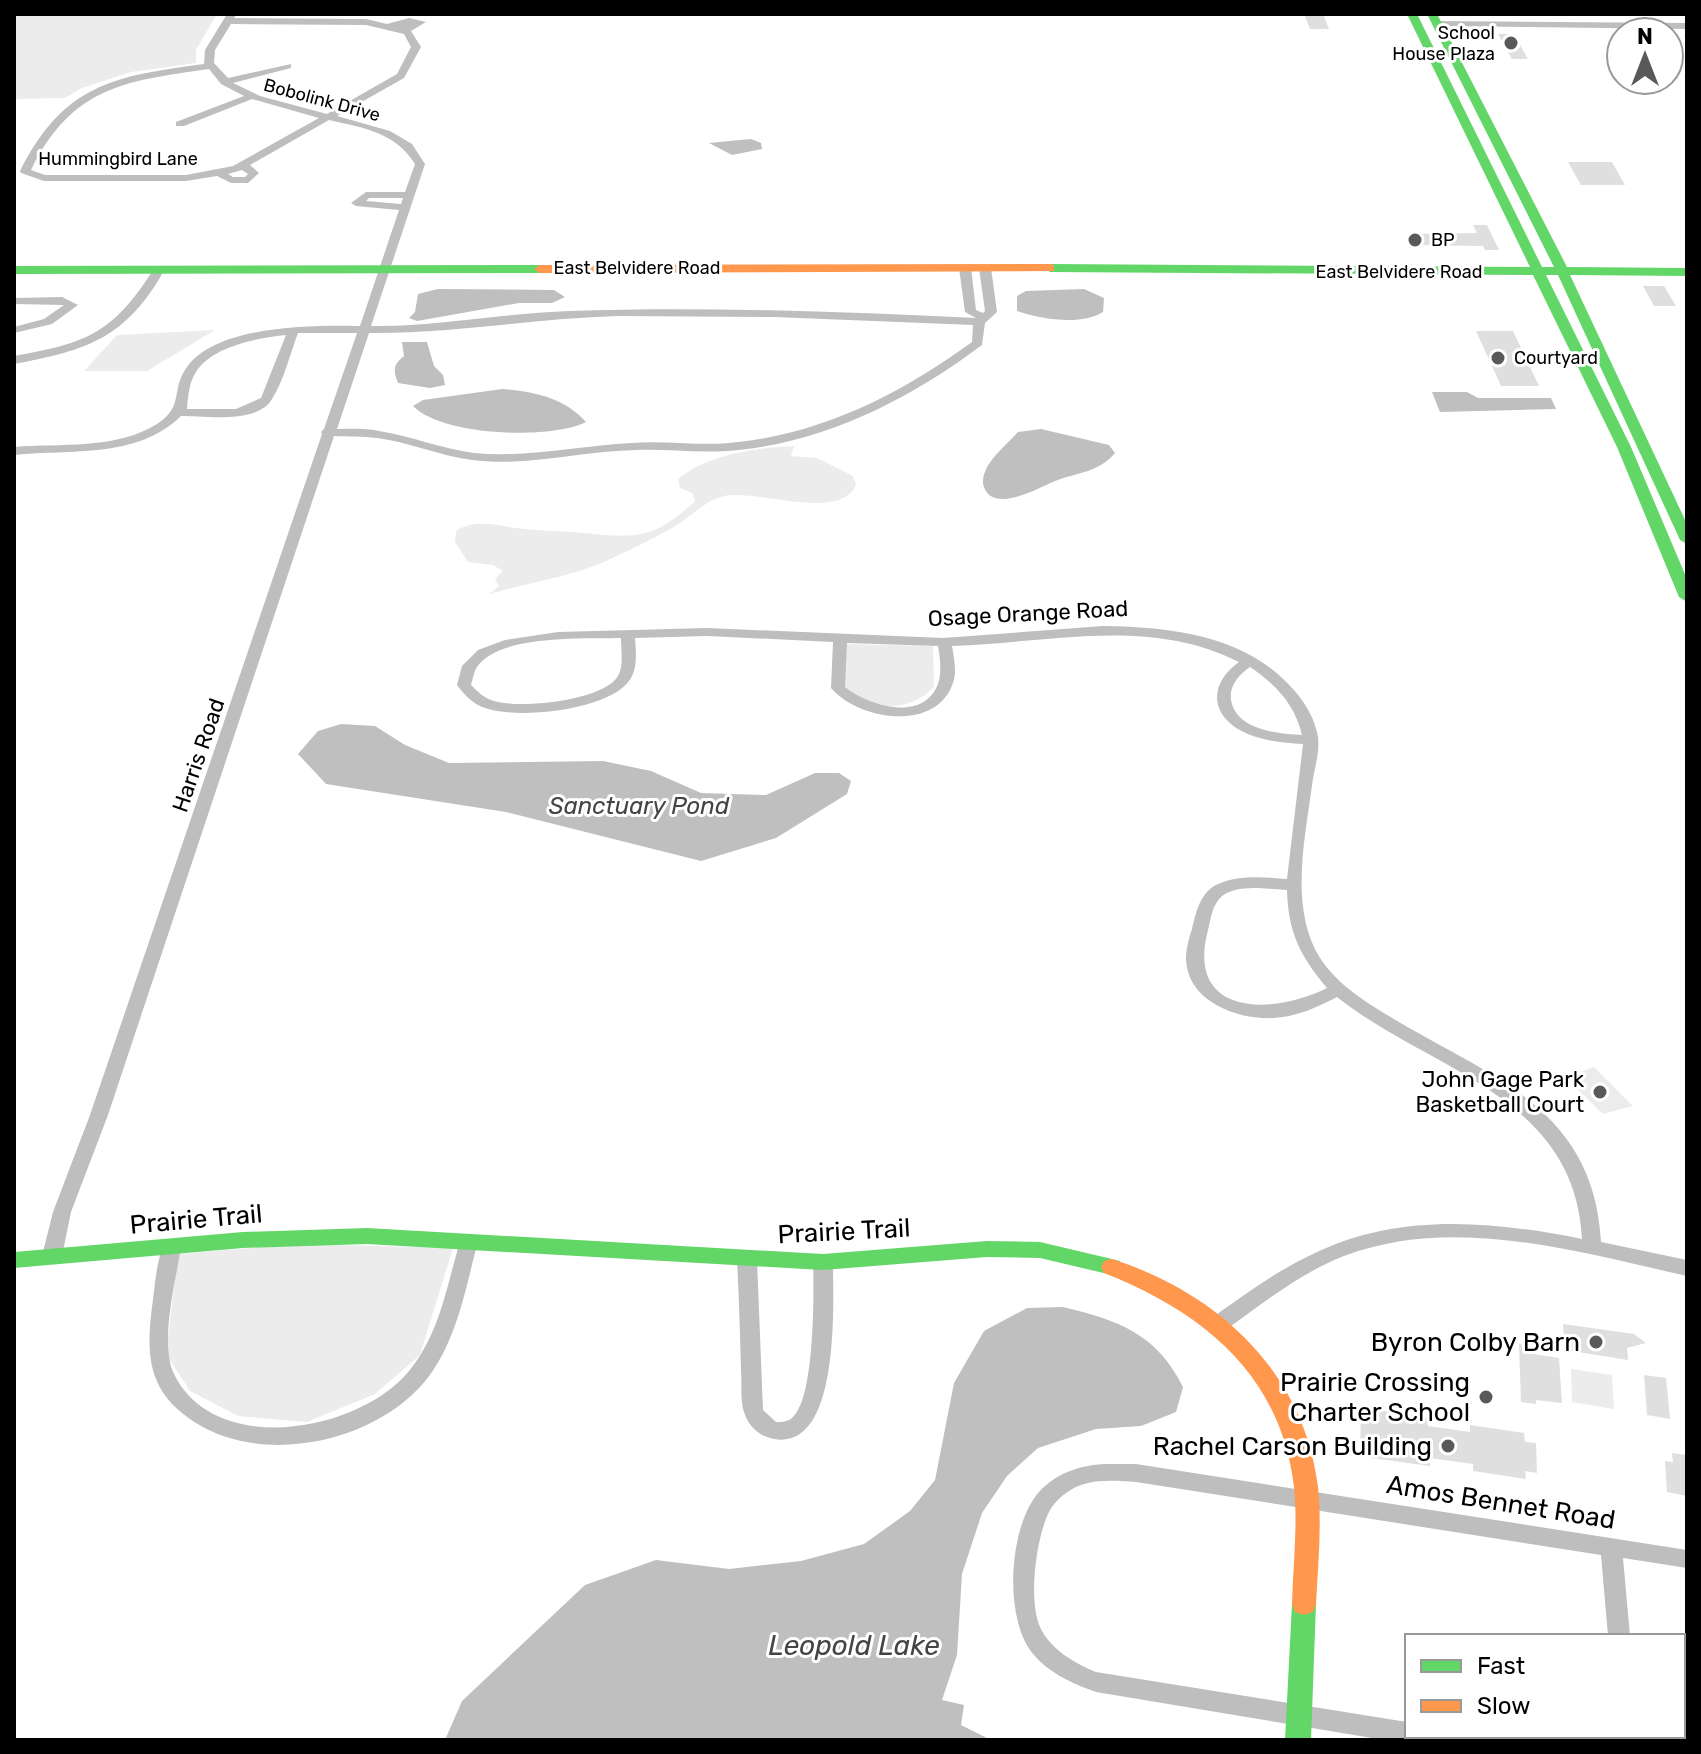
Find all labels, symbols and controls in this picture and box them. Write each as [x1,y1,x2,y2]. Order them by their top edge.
north arrow [1605,16,1685,96]
place label: School House Plaza [1392,22,1495,65]
text: N [1637,23,1653,50]
marker: School House Plaza [1502,34,1520,52]
street label: Bobolink Drive [261,74,383,126]
street label: Hummingbird Lane [38,148,198,170]
place label: BP [1431,229,1455,251]
marker: BP [1406,231,1424,249]
street label: East Belvidere Road [554,257,720,279]
street label: East Belvidere Road [1316,261,1482,283]
place label: Courtyard [1514,347,1598,369]
marker: Courtyard [1489,349,1507,367]
street label: Osage Orange Road [927,595,1129,632]
street label: Harris Road [166,695,231,816]
water label: Sanctuary Pond [549,792,730,820]
place label: John Gage Park Basketball Court [1415,1066,1585,1118]
marker: John Gage Park Basketball Court [1591,1083,1609,1101]
street label: Prairie Trail [128,1198,264,1241]
street label: Prairie Trail [777,1213,911,1250]
place label: Byron Colby Barn [1371,1327,1580,1358]
marker: Byron Colby Barn [1587,1333,1605,1351]
place label: Prairie Crossing Charter School [1280,1367,1470,1428]
marker: Prairie Crossing Charter School [1477,1388,1495,1406]
place label: Rachel Carson Building [1153,1431,1432,1462]
marker: Rachel Carson Building [1439,1437,1457,1455]
street label: Amos Bennet Road [1384,1469,1618,1536]
water label: Leopold Lake [768,1629,940,1662]
legend [1405,1634,1685,1738]
text: Fast [1477,1652,1525,1680]
text: Slow [1477,1692,1530,1720]

